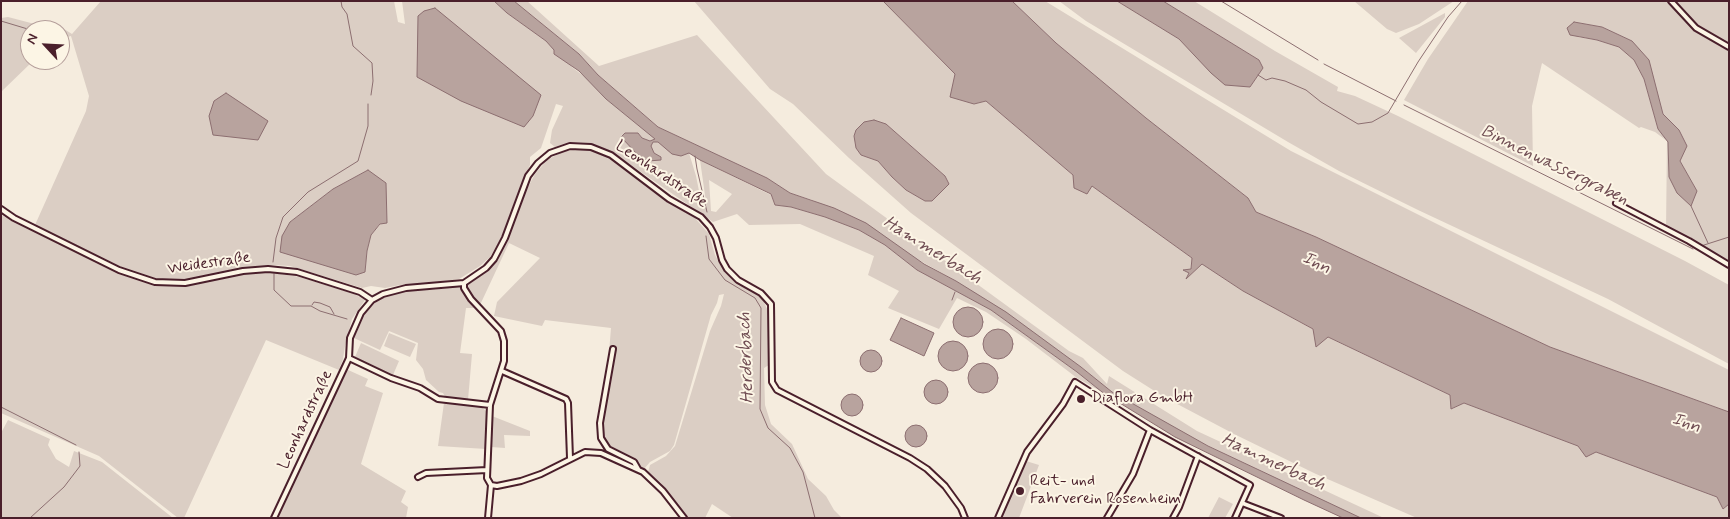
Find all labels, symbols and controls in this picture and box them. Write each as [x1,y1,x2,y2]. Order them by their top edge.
north arrow [20,20,70,70]
text: N [22,31,42,47]
water label: Binnenwassergraben [1477,121,1631,211]
street label: Leonhardstraße [611,137,711,213]
water label: Hammerbach [879,212,985,290]
water label: Inn [1298,248,1334,280]
street label: Weidestraße [166,249,252,279]
water label: Herderbach [735,312,759,404]
street label: Leonhardstraße [275,367,337,473]
place label: Diaflora GmbH [1091,389,1193,409]
marker: Diaflora GmbH [1075,393,1087,405]
water label: Inn [1669,409,1703,439]
water label: Hammerbach [1218,430,1328,496]
place label: Reit- und Fahrverein Rosenheim [1030,472,1181,510]
marker: Reit- und Fahrverein Rosenheim [1014,485,1026,497]

